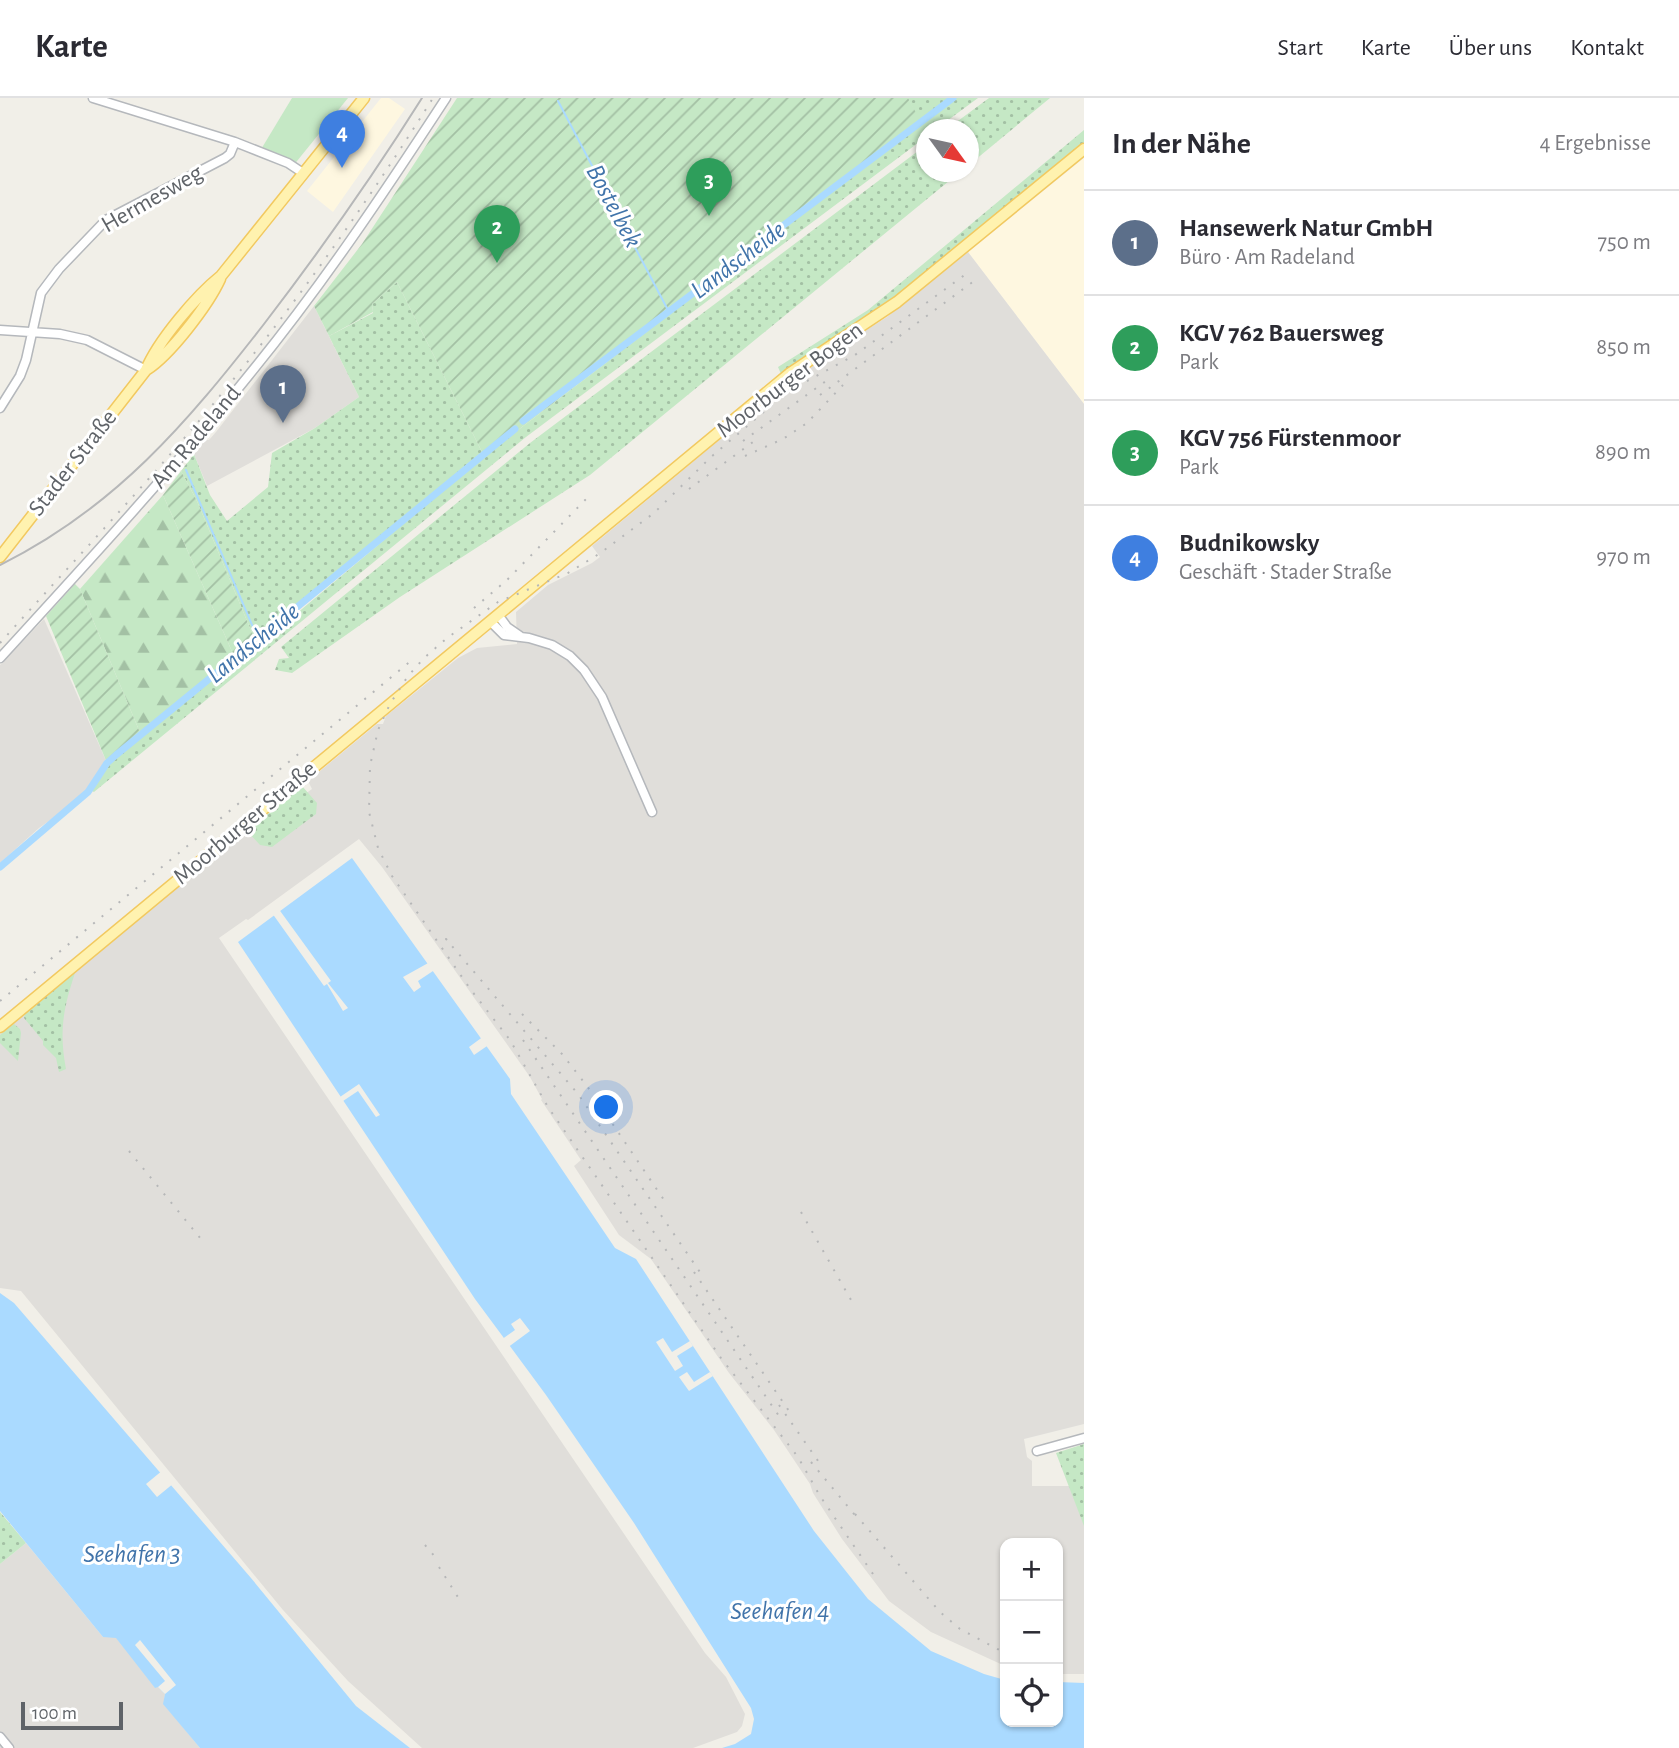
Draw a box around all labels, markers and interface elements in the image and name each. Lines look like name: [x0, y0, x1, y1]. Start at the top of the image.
text: Karte: [35, 31, 108, 64]
text: Start: [1278, 36, 1323, 60]
text: Karte: [1361, 36, 1411, 60]
text: Über uns: [1449, 36, 1532, 60]
text: Kontakt: [1570, 36, 1644, 60]
pin: 4: [319, 110, 365, 168]
north arrow: [916, 119, 979, 182]
text: In der Nähe: [1112, 129, 1251, 159]
text: 4 Ergebnisse: [1539, 132, 1651, 155]
pin: 3: [686, 158, 732, 216]
street label: Hermesweg: [97, 160, 207, 237]
water label: Bostelbek: [581, 160, 647, 252]
pin: 2: [474, 205, 520, 263]
text: Hansewerk Natur GmbH: [1179, 215, 1433, 241]
water label: Landscheide: [686, 216, 790, 304]
text: 1: [1131, 231, 1139, 254]
text: 750 m: [1597, 231, 1651, 254]
text: Büro · Am Radeland: [1179, 246, 1355, 269]
street label: Moorburger Bogen: [713, 318, 867, 442]
text: KGV 762 Bauersweg: [1179, 320, 1384, 346]
text: 2: [1130, 336, 1140, 359]
text: 850 m: [1596, 336, 1651, 359]
text: Park: [1179, 351, 1219, 374]
pin: 1: [260, 365, 306, 423]
street label: Am Radeland: [146, 381, 246, 493]
street label: Stader Straße: [24, 405, 122, 521]
text: KGV 756 Fürstenmoor: [1179, 425, 1401, 451]
text: 3: [1130, 441, 1140, 464]
text: 890 m: [1595, 441, 1651, 464]
text: Park: [1179, 456, 1219, 479]
text: Budnikowsky: [1179, 530, 1319, 556]
text: 4: [1129, 546, 1141, 569]
text: 970 m: [1596, 546, 1651, 569]
text: Geschäft · Stader Straße: [1179, 561, 1392, 584]
water label: Landscheide: [202, 598, 304, 688]
street label: Moorburger Straße: [169, 757, 321, 889]
your location: [589, 1090, 623, 1124]
map controls: [1000, 1538, 1063, 1727]
button: +: [1000, 1538, 1063, 1601]
water label: Seehafen 3: [83, 1541, 181, 1567]
water label: Seehafen 4: [730, 1598, 830, 1624]
button: −: [1000, 1601, 1063, 1664]
button: locate: [1000, 1664, 1063, 1727]
scale bar: [21, 1699, 122, 1731]
text: 100 m: [32, 1704, 77, 1723]

